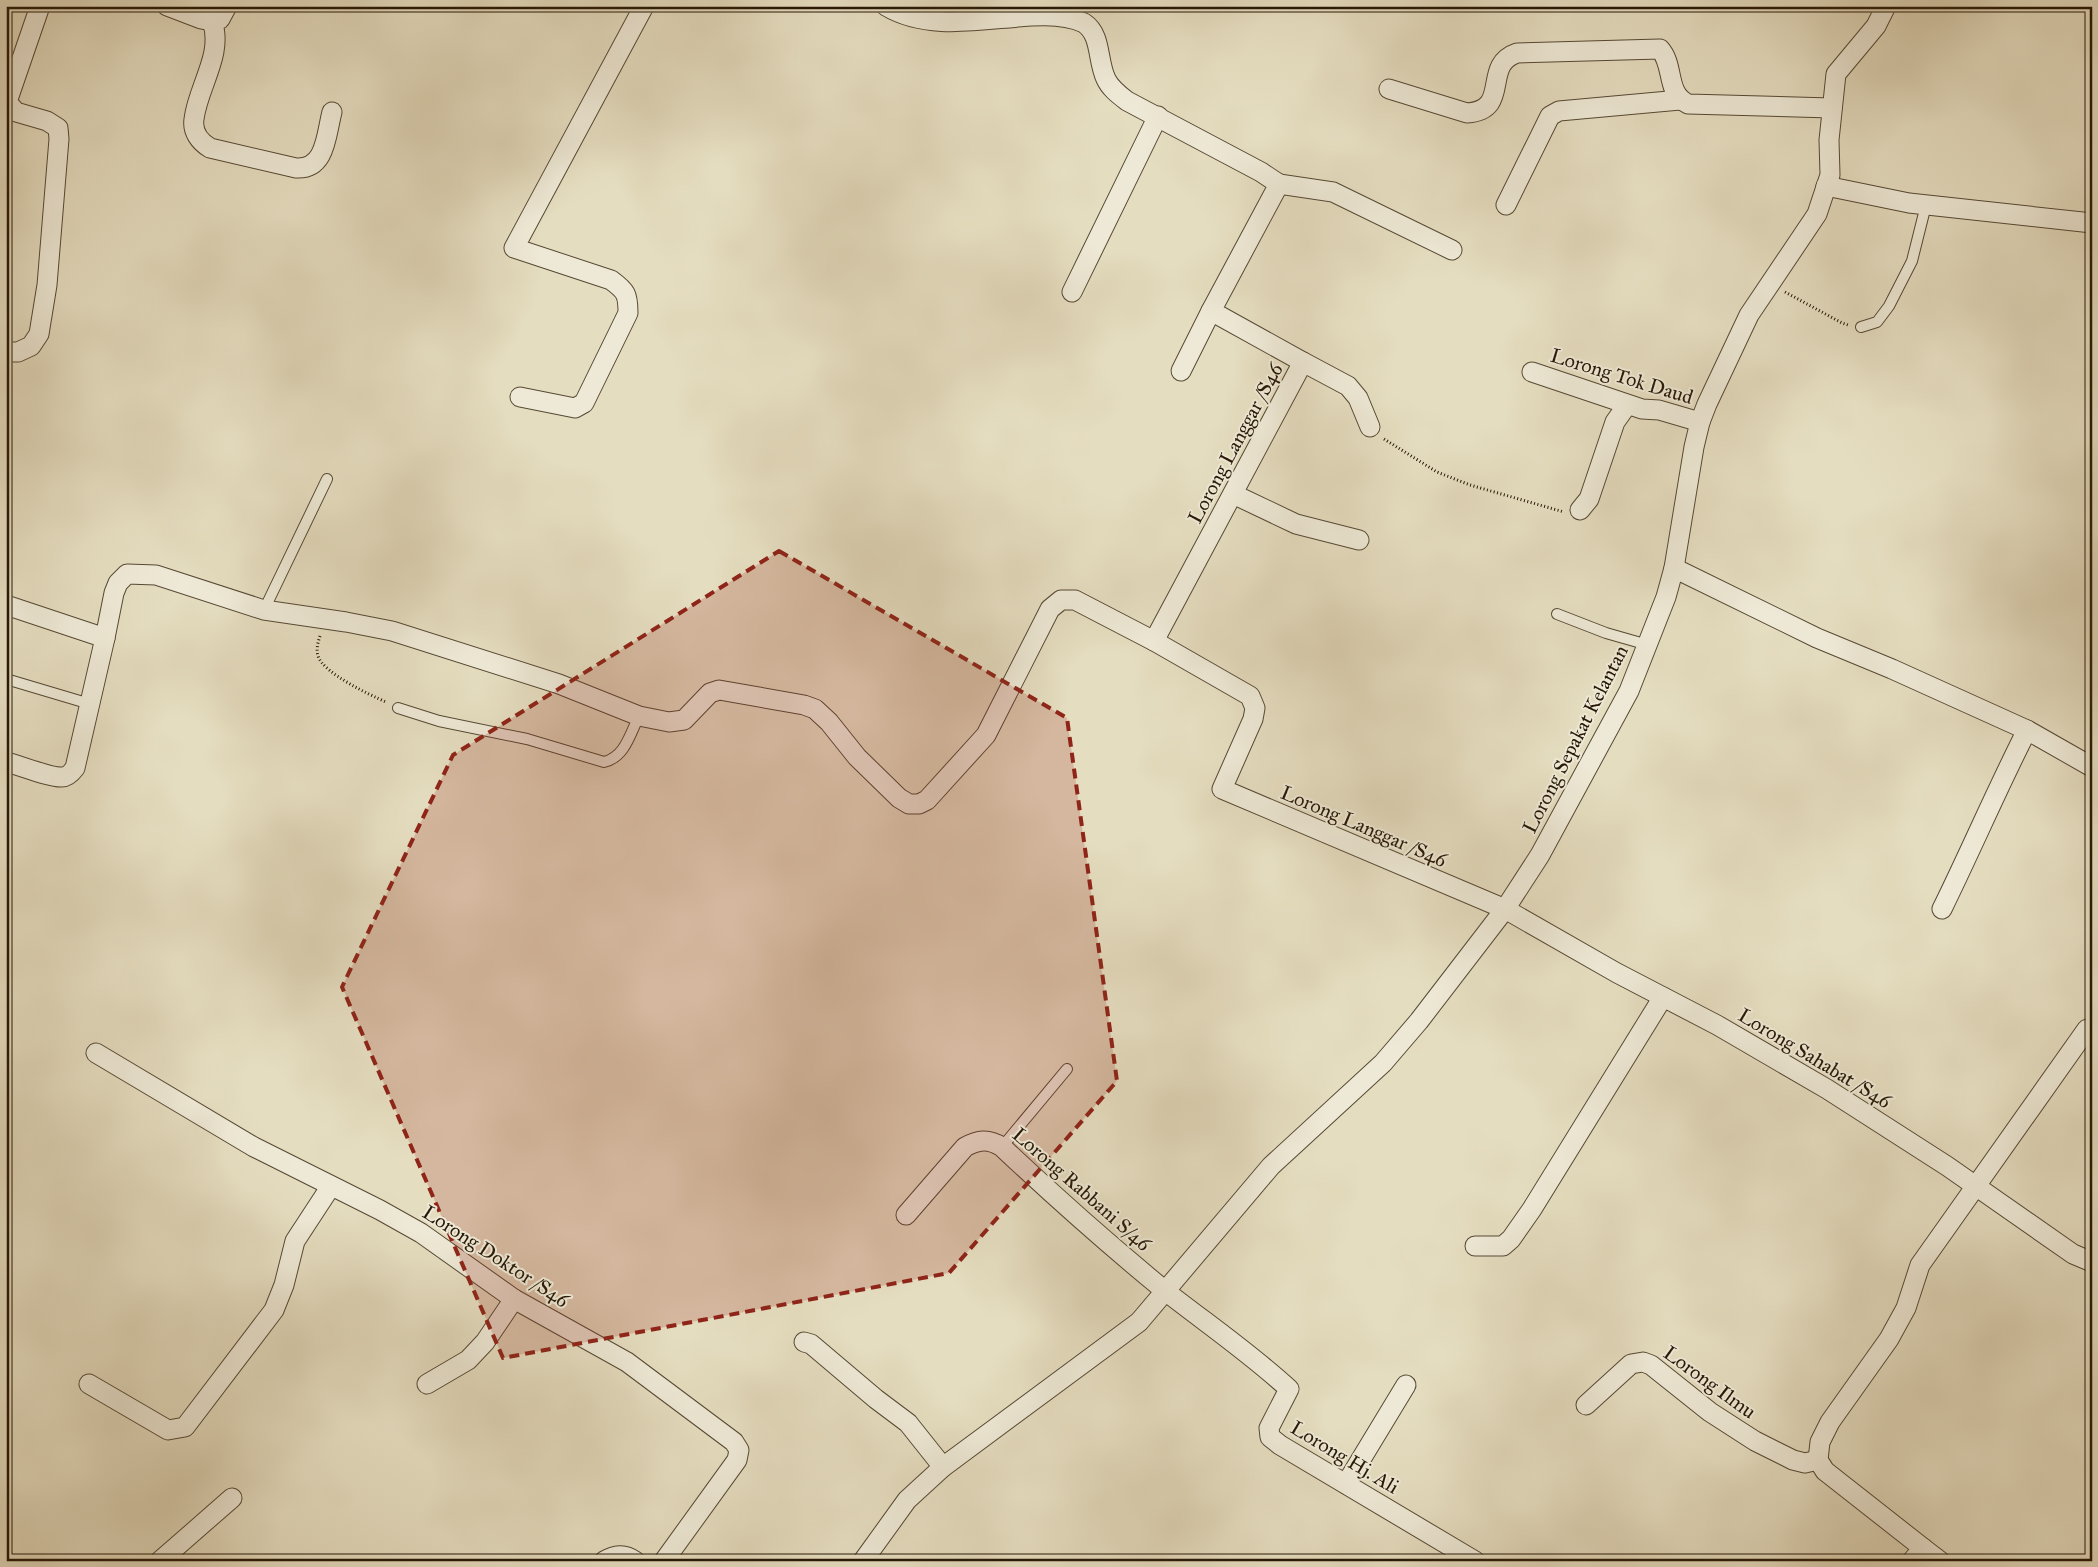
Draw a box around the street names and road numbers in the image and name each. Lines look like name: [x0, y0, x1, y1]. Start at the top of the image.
street label: Lorong Tok Daud: [1548, 343, 1696, 410]
street label: Lorong Langgar /S46: [1183, 358, 1289, 528]
street label: Lorong Sepakat Kelantan: [1517, 641, 1634, 837]
street label: Lorong Langgar /S46: [1277, 780, 1451, 873]
street label: Lorong Sahabat /S46: [1734, 1003, 1897, 1114]
street label: Lorong Rabbani S/46: [1007, 1122, 1157, 1257]
street label: Lorong Doktor /S46: [418, 1200, 574, 1313]
street label: Lorong Ilmu: [1659, 1340, 1761, 1425]
street label: Lorong Hj. Ali: [1286, 1415, 1404, 1500]

